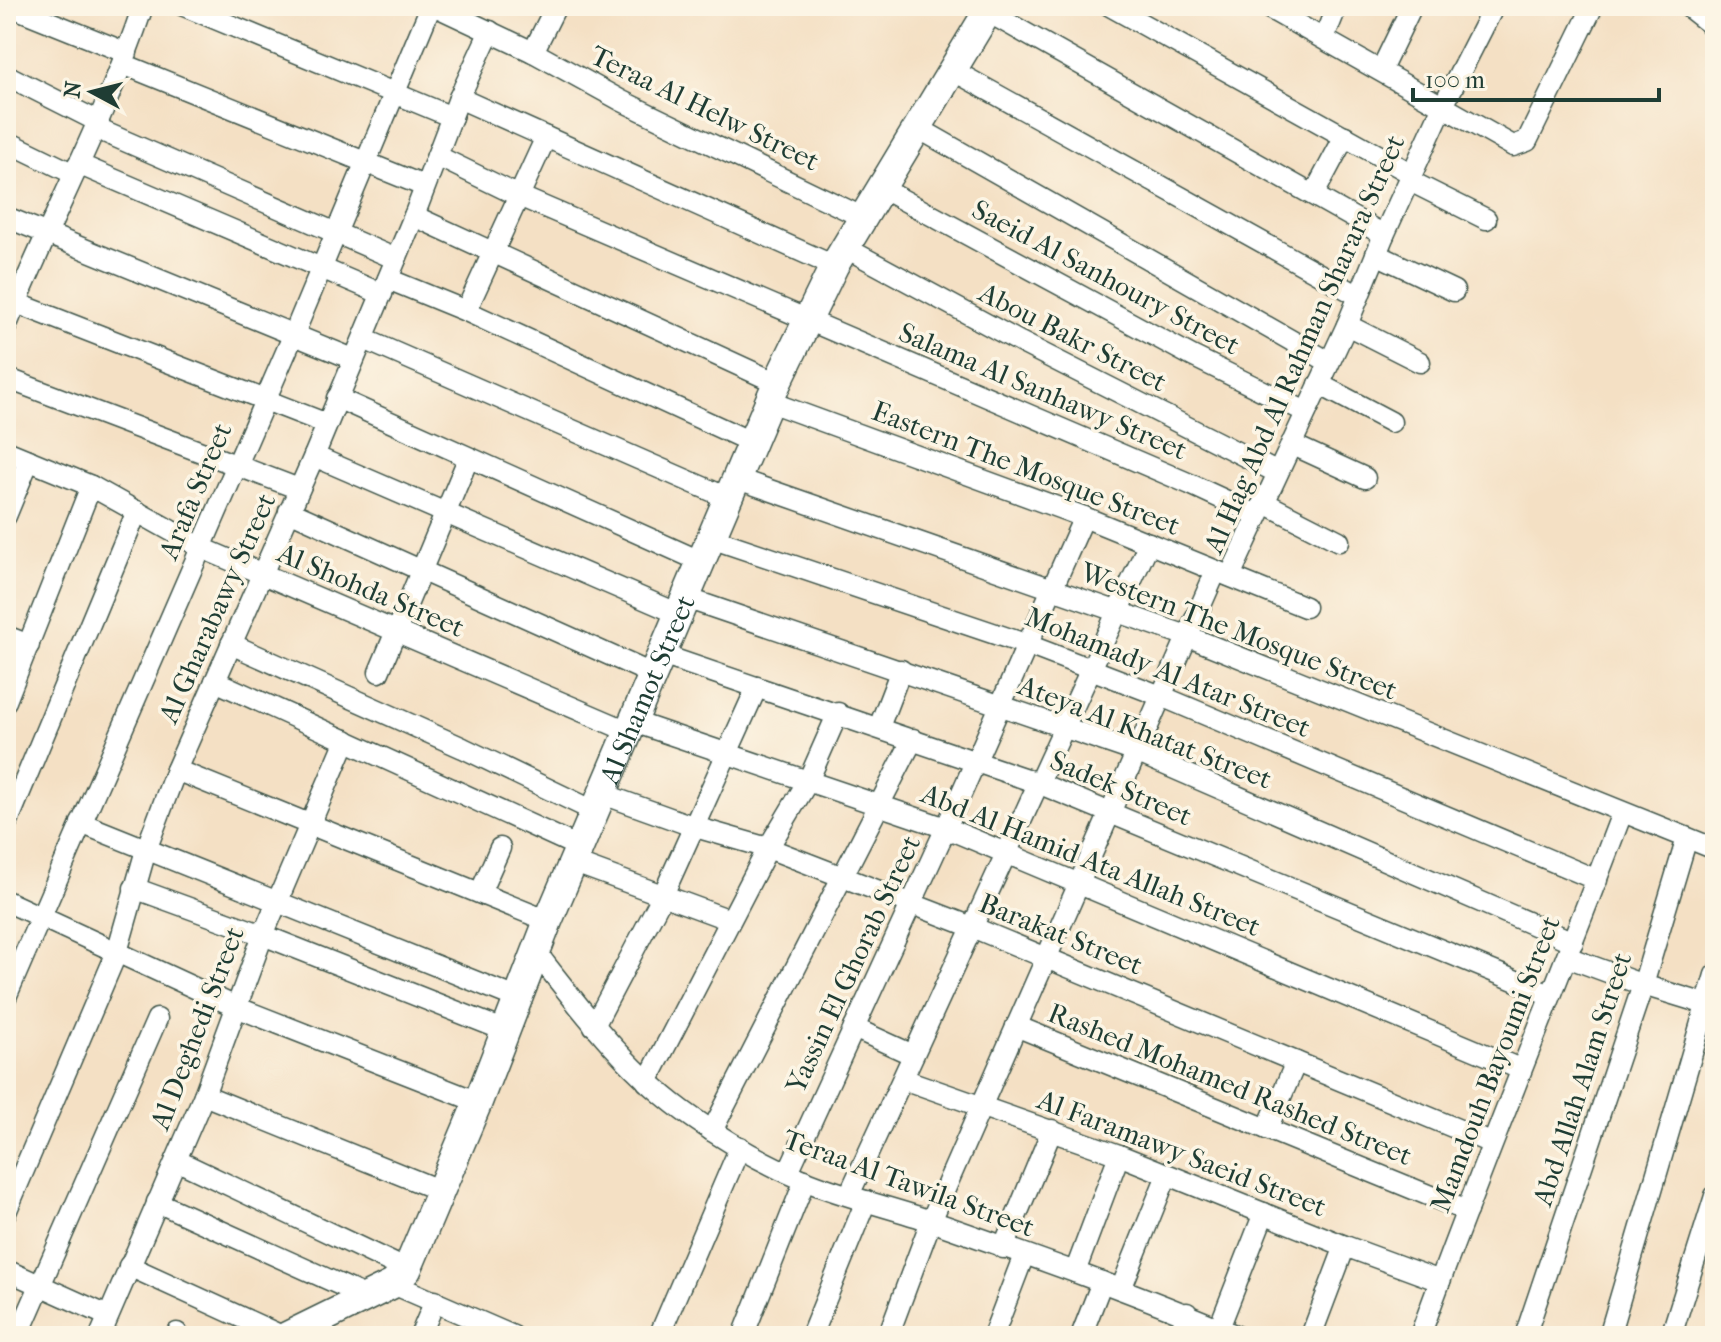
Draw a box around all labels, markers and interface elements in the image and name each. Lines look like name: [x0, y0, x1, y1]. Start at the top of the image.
street label: Teraa Al Helw Street: [585, 38, 825, 178]
north arrow: [52, 52, 132, 132]
scale bar: [1413, 52, 1659, 102]
text: 100 m: [1425, 66, 1485, 94]
text: N: [59, 80, 87, 100]
street label: Al Hag Abd Al Rahman Sharara Street: [1196, 130, 1412, 559]
street label: Saeid Al Sanhoury Street: [967, 192, 1245, 362]
street label: Abou Bakr Street: [973, 275, 1172, 398]
street label: Salama Al Sanhawy Street: [894, 315, 1192, 467]
street label: Eastern The Mosque Street: [867, 394, 1185, 542]
street label: Arafa Street: [151, 418, 239, 565]
street label: Al Gharabawy Street: [151, 488, 283, 729]
street label: Al Shohda Street: [272, 535, 469, 644]
street label: Western The Mosque Street: [1075, 555, 1402, 707]
street label: Al Shamot Street: [591, 590, 701, 790]
street label: Mohamady Al Atar Street: [1021, 600, 1315, 744]
street label: Ateya Al Khatat Street: [1013, 668, 1276, 796]
street label: Sadek Street: [1045, 743, 1197, 833]
street label: Abd Al Hamid Ata Allah Street: [916, 776, 1265, 943]
street label: Yassin El Ghorab Street: [778, 830, 927, 1099]
street label: Barakat Street: [975, 886, 1147, 982]
street label: Mamdouh Bayoumi Street: [1423, 911, 1567, 1217]
street label: Al Deghedi Street: [143, 922, 251, 1135]
street label: Abd Allah Alam Street: [1525, 948, 1639, 1211]
street label: Rashed Mohamed Rashed Street: [1043, 996, 1417, 1172]
street label: Al Faramawy Saeid Street: [1032, 1082, 1331, 1223]
street label: Teraa Al Tawila Street: [779, 1122, 1039, 1244]

